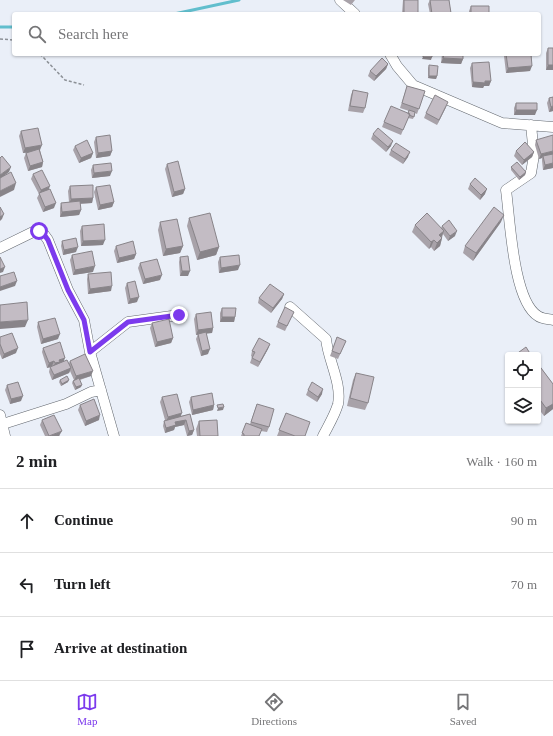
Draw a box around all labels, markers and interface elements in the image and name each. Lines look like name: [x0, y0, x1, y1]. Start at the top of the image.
search box: [12, 12, 541, 56]
icon: search: [26, 23, 48, 45]
text: Search here: [58, 26, 128, 42]
route start: [30, 222, 48, 240]
route end: [170, 306, 188, 324]
map controls: [505, 352, 541, 424]
button: locate: [505, 352, 541, 388]
button: layers: [505, 388, 541, 424]
text: 2 min: [16, 452, 57, 471]
text: Walk · 160 m: [466, 454, 537, 469]
icon: ahead: [16, 510, 38, 532]
text: Continue: [54, 512, 113, 528]
text: 90 m: [511, 513, 537, 528]
icon: left: [16, 574, 38, 596]
text: Turn left: [54, 576, 111, 592]
text: 70 m: [511, 577, 537, 592]
icon: arrive: [16, 638, 38, 660]
text: Arrive at destination: [54, 640, 187, 656]
tab: Map: [76, 691, 98, 727]
tab: Directions: [251, 691, 297, 727]
tab: Saved: [450, 691, 477, 727]

